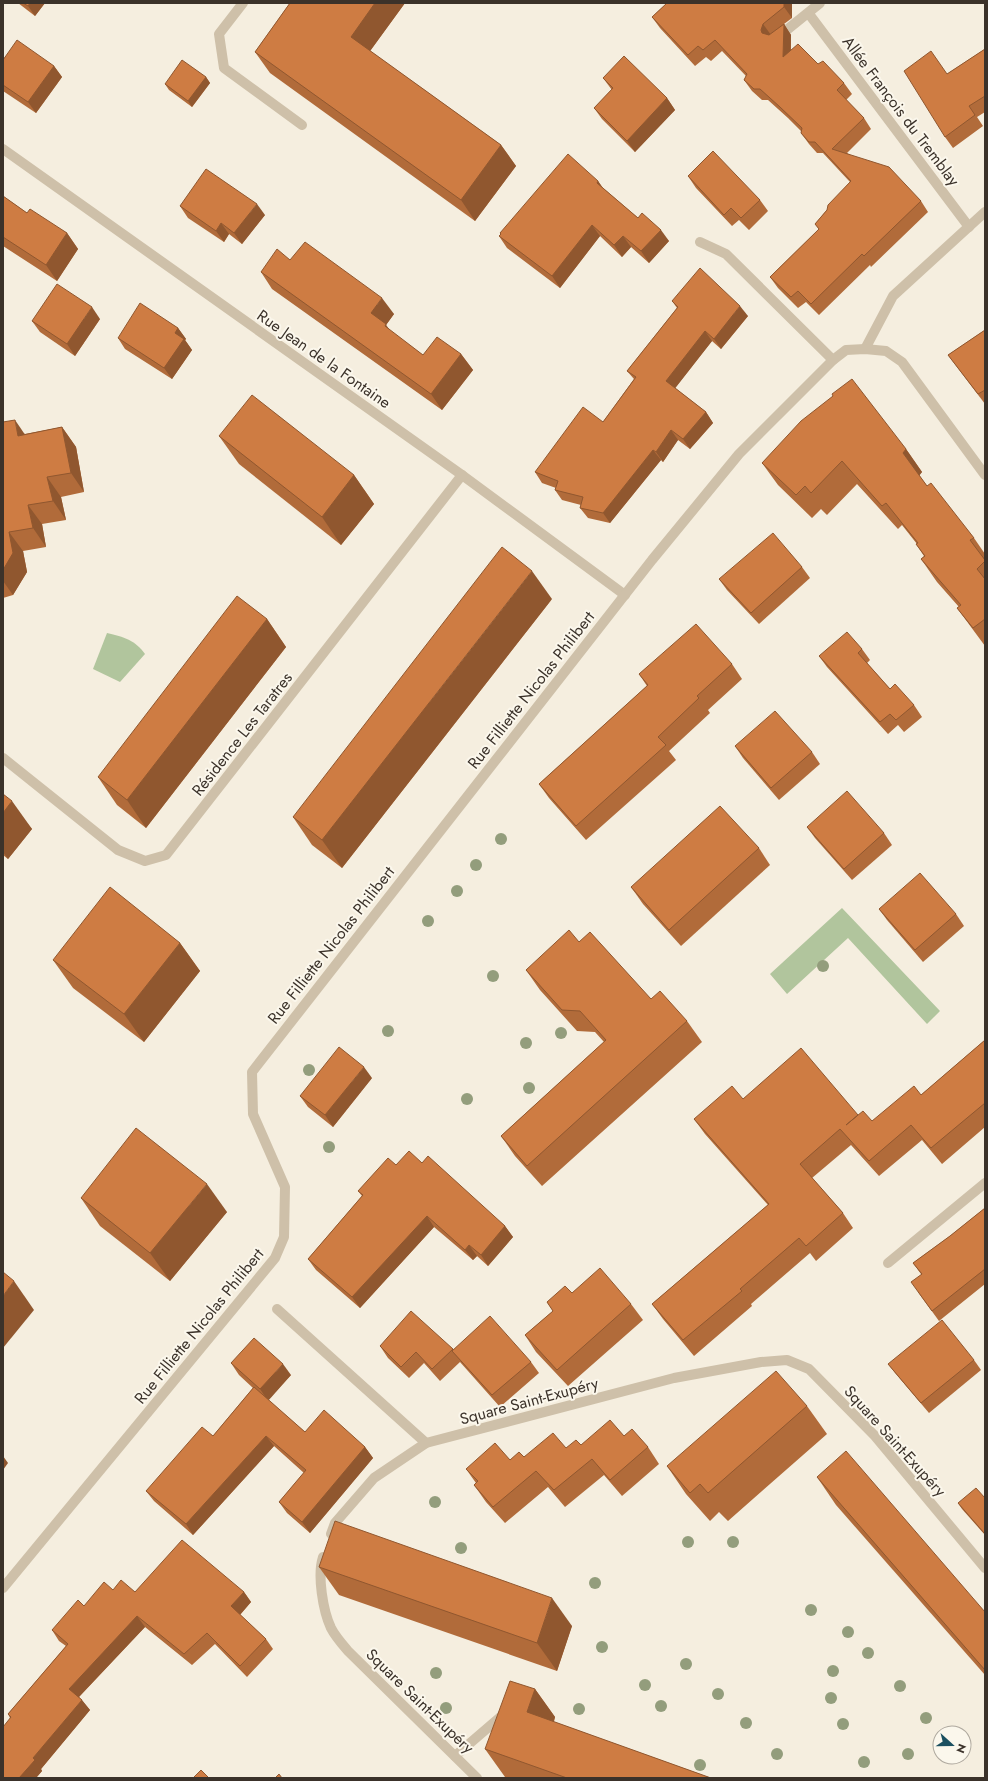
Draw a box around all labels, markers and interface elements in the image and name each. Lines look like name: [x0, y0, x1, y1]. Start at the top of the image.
street label: Allée François du Tremblay: [837, 31, 966, 191]
street label: Rue Jean de la Fontaine: [252, 304, 396, 414]
street label: Rue Filliette Nicolas Philibert: [462, 606, 600, 774]
street label: Résidence Les Taratres: [186, 667, 298, 801]
street label: Rue Filliette Nicolas Philibert: [262, 861, 400, 1029]
street label: Rue Filliette Nicolas Philibert: [129, 1243, 269, 1409]
street label: Square Saint-Exupéry: [457, 1371, 602, 1431]
street label: Square Saint-Exupéry: [839, 1380, 952, 1502]
street label: Square Saint-Exupéry: [361, 1643, 480, 1759]
north arrow: [932, 1725, 972, 1765]
text: N: [952, 1742, 970, 1756]

